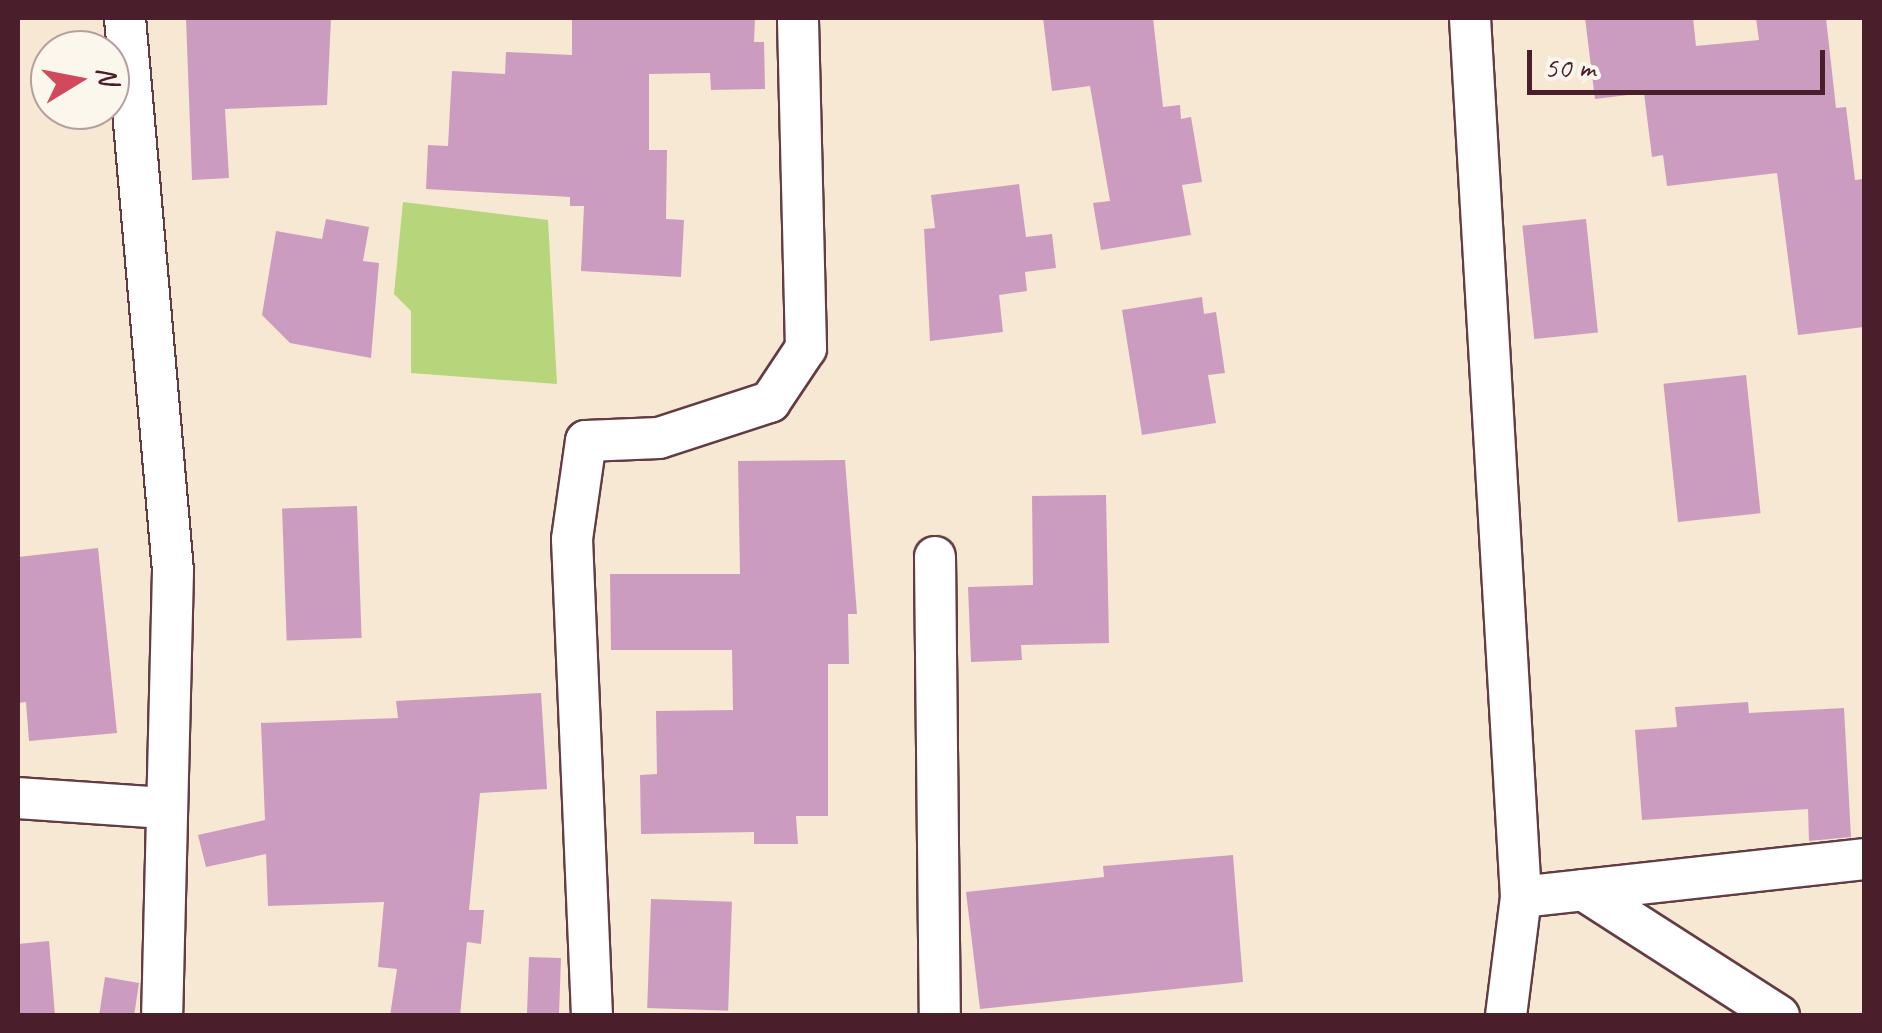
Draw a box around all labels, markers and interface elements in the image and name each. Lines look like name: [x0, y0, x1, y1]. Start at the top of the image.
north arrow: [30, 30, 130, 130]
scale bar: [1532, 30, 1830, 92]
text: 50 m: [1544, 48, 1595, 86]
text: N: [89, 63, 127, 87]

